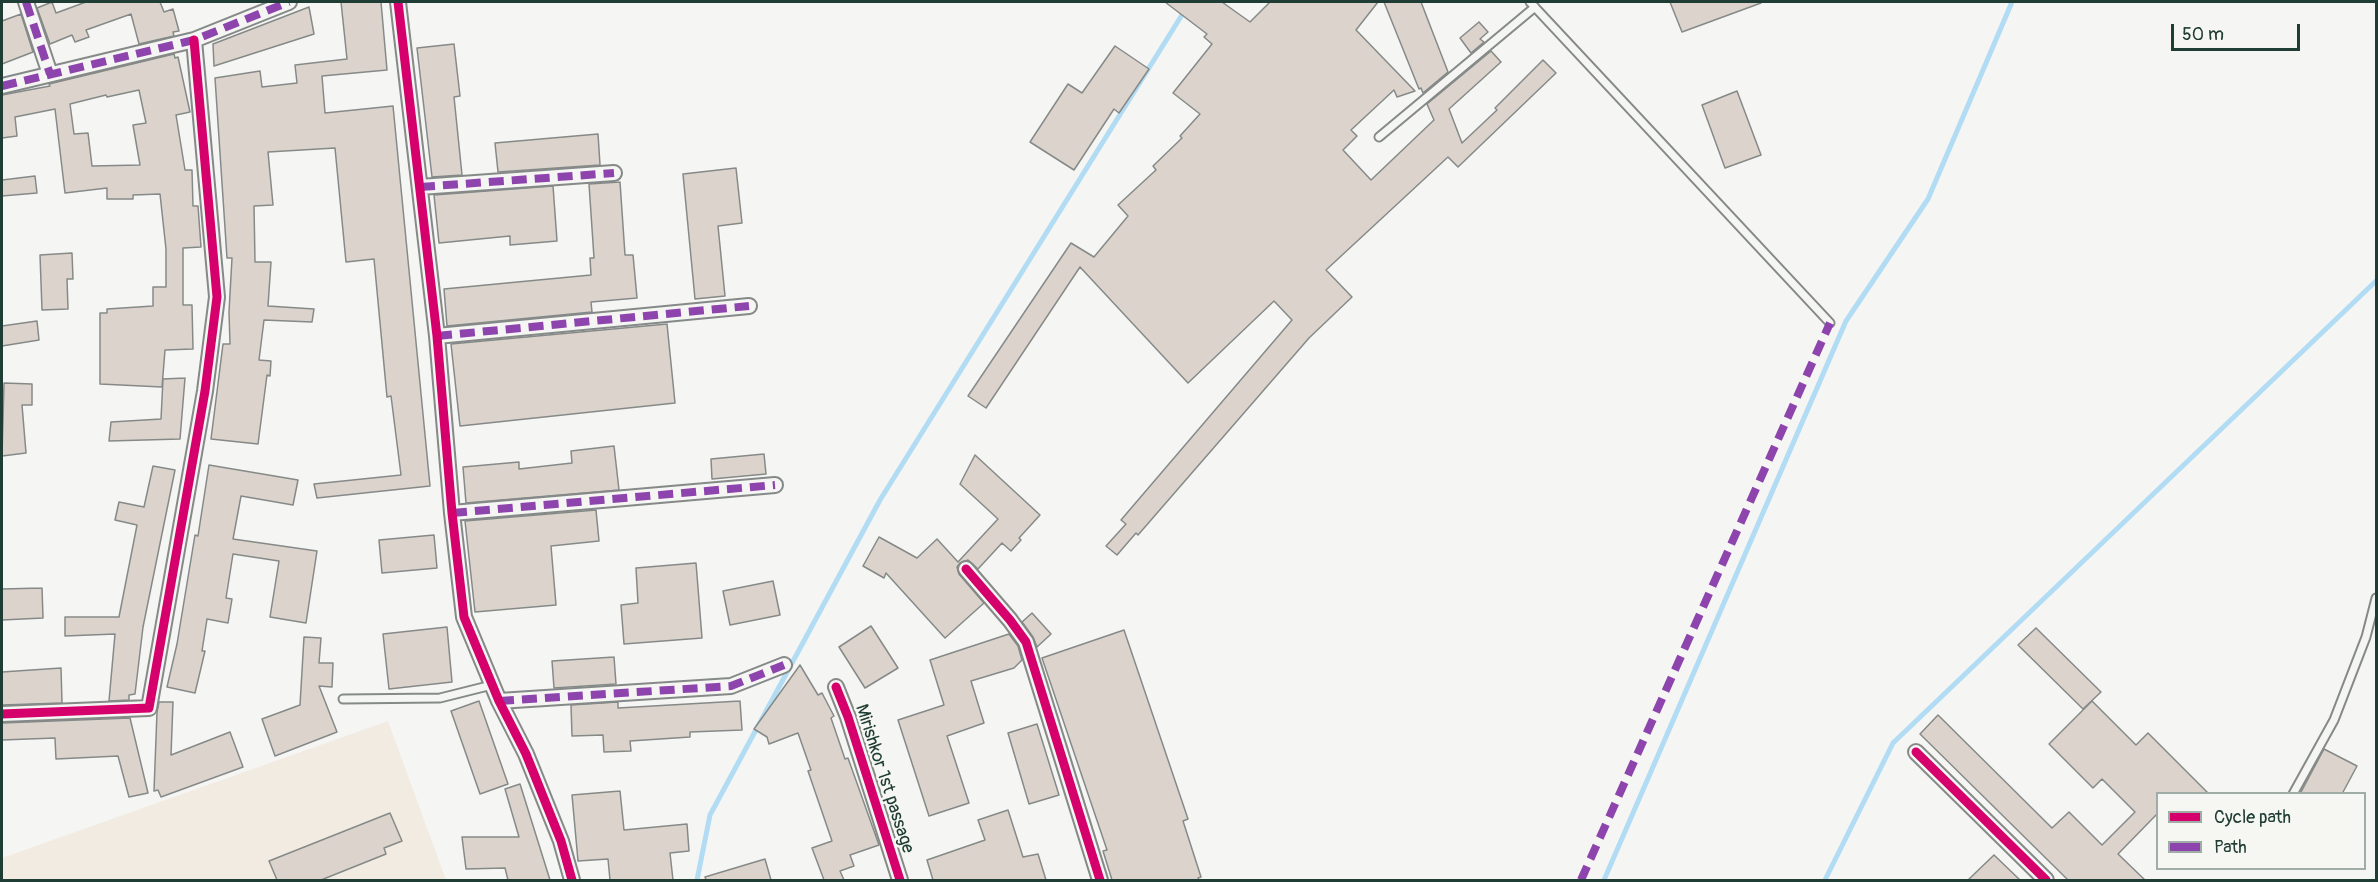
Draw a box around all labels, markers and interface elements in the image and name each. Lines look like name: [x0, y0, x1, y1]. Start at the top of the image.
scale bar: [2174, 12, 2303, 50]
text: 50 m: [2182, 23, 2224, 46]
street label: Mirishkor 1st passage: [850, 702, 918, 856]
legend: [2156, 792, 2366, 870]
text: Cycle path: [2214, 806, 2291, 829]
text: Path: [2214, 836, 2247, 859]

